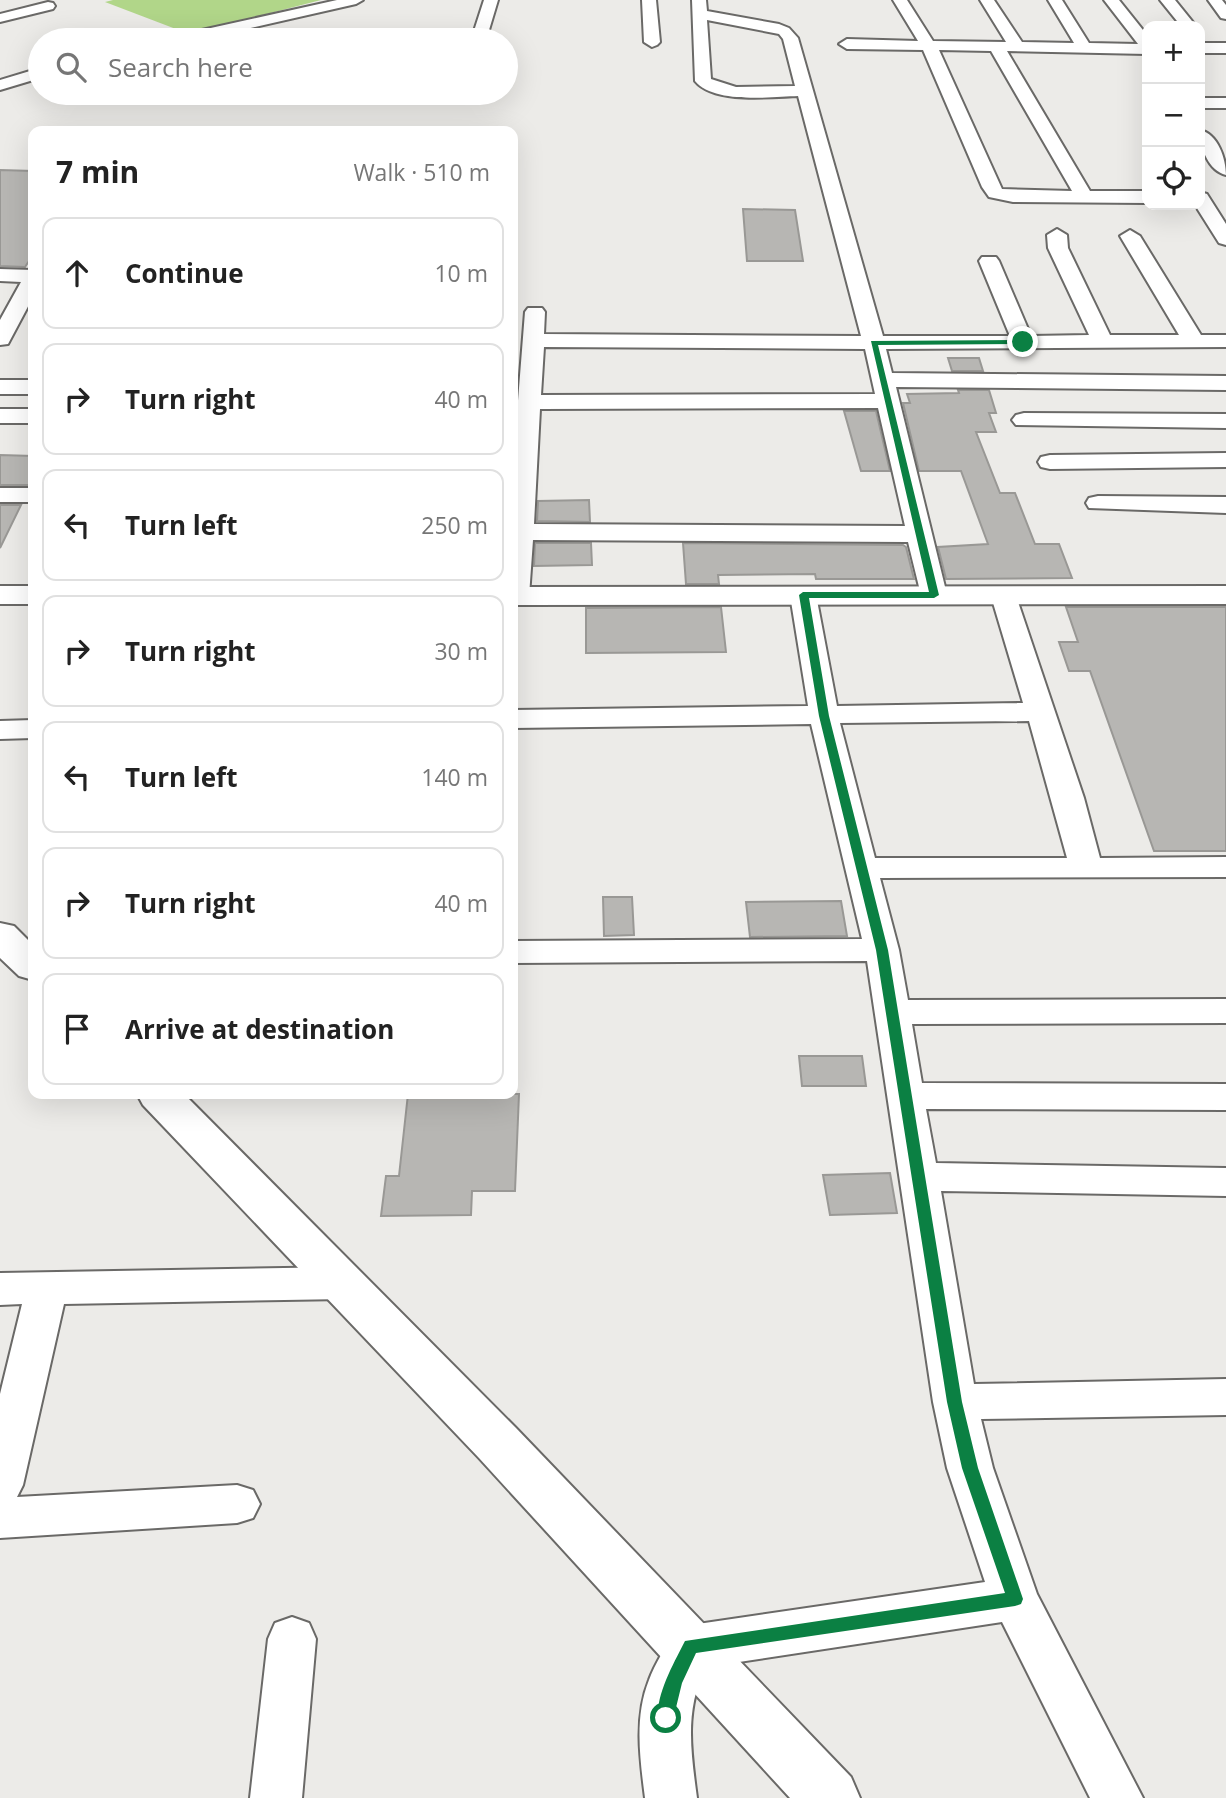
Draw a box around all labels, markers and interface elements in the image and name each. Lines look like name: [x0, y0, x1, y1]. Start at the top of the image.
map controls: [1142, 21, 1205, 210]
button: +: [1142, 21, 1205, 84]
search box: [28, 28, 518, 105]
icon: search: [52, 48, 90, 86]
text: Search here: [108, 49, 253, 85]
button: −: [1142, 84, 1205, 147]
button: locate: [1142, 147, 1205, 210]
text: 7 min: [56, 151, 139, 192]
text: Walk · 510 m: [353, 156, 490, 188]
icon: ahead: [58, 254, 96, 292]
text: Continue: [125, 255, 244, 291]
text: 10 m: [434, 257, 488, 289]
route end: [1007, 326, 1038, 357]
icon: right: [58, 380, 96, 418]
text: Turn right: [125, 381, 256, 417]
text: 40 m: [434, 383, 488, 415]
icon: left: [58, 506, 96, 544]
text: Turn left: [125, 507, 237, 543]
text: 250 m: [421, 509, 488, 541]
icon: right: [58, 632, 96, 670]
text: Turn right: [125, 633, 256, 669]
text: 30 m: [434, 635, 488, 667]
icon: left: [58, 758, 96, 796]
text: Turn left: [125, 759, 237, 795]
text: 140 m: [421, 761, 488, 793]
icon: right: [58, 884, 96, 922]
text: Turn right: [125, 885, 256, 921]
text: 40 m: [434, 887, 488, 919]
icon: arrive: [58, 1010, 96, 1048]
text: Arrive at destination: [125, 1011, 394, 1047]
route start: [650, 1702, 681, 1733]

